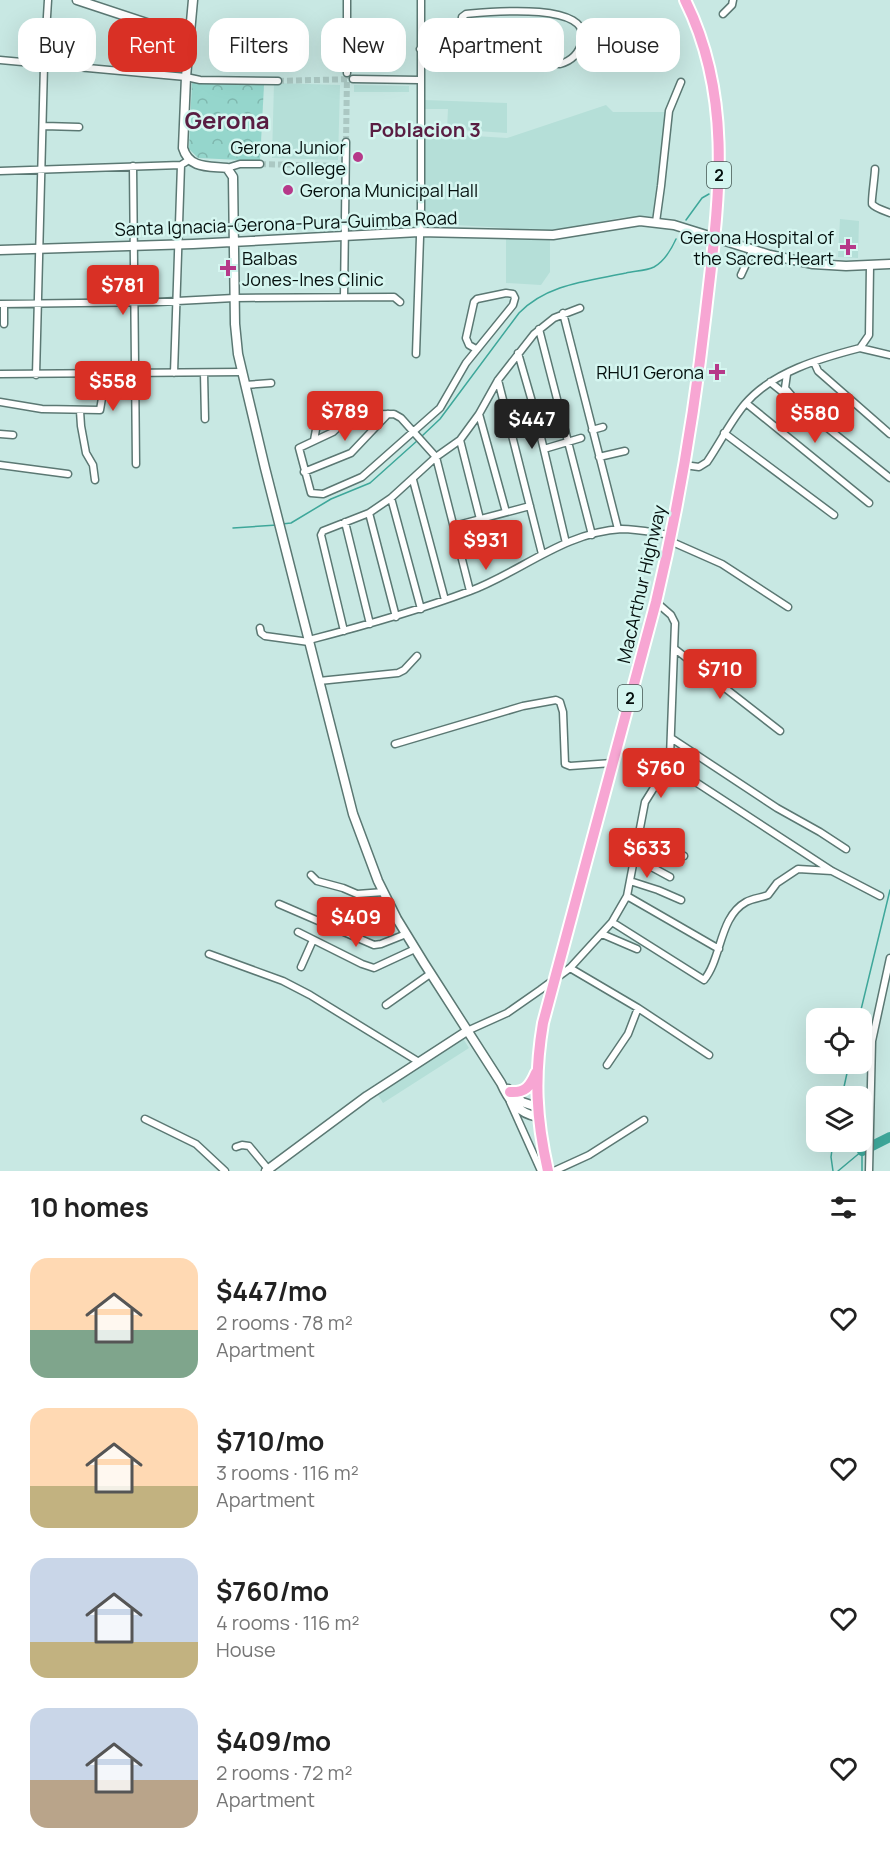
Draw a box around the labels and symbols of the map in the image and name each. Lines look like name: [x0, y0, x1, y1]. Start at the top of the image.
district label: Gerona: [184, 103, 270, 136]
district label: Poblacion 3: [369, 116, 481, 143]
place label: Gerona Junior College: [230, 135, 347, 180]
marker: Gerona Junior College: [351, 150, 365, 164]
road number: 2: [707, 162, 731, 188]
place label: Gerona Municipal Hall: [300, 178, 478, 202]
marker: Gerona Municipal Hall: [281, 183, 295, 197]
street label: Santa Ignacia-Gerona-Pura-Guimba Road: [114, 205, 458, 241]
place label: Gerona Hospital of the Sacred Heart: [680, 225, 835, 270]
marker: Gerona Hospital of the Sacred Heart: [839, 238, 857, 256]
place label: Balbas Jones-Ines Clinic: [242, 246, 384, 291]
marker: Balbas Jones-Ines Clinic: [219, 259, 237, 277]
pin: $781: [87, 265, 159, 316]
place label: RHU1 Gerona: [596, 360, 704, 384]
pin: $558: [77, 361, 149, 412]
marker: RHU1 Gerona: [708, 363, 726, 381]
pin: $789: [309, 391, 381, 442]
pin: $580: [779, 393, 851, 444]
pin: $447: [496, 399, 568, 450]
street label: MacArthur Highway: [611, 502, 671, 666]
pin: $931: [450, 520, 522, 571]
pin: $710: [684, 649, 756, 700]
road number: 2: [618, 685, 642, 711]
pin: $760: [625, 748, 697, 799]
pin: $633: [611, 828, 683, 879]
pin: $409: [320, 897, 392, 948]

